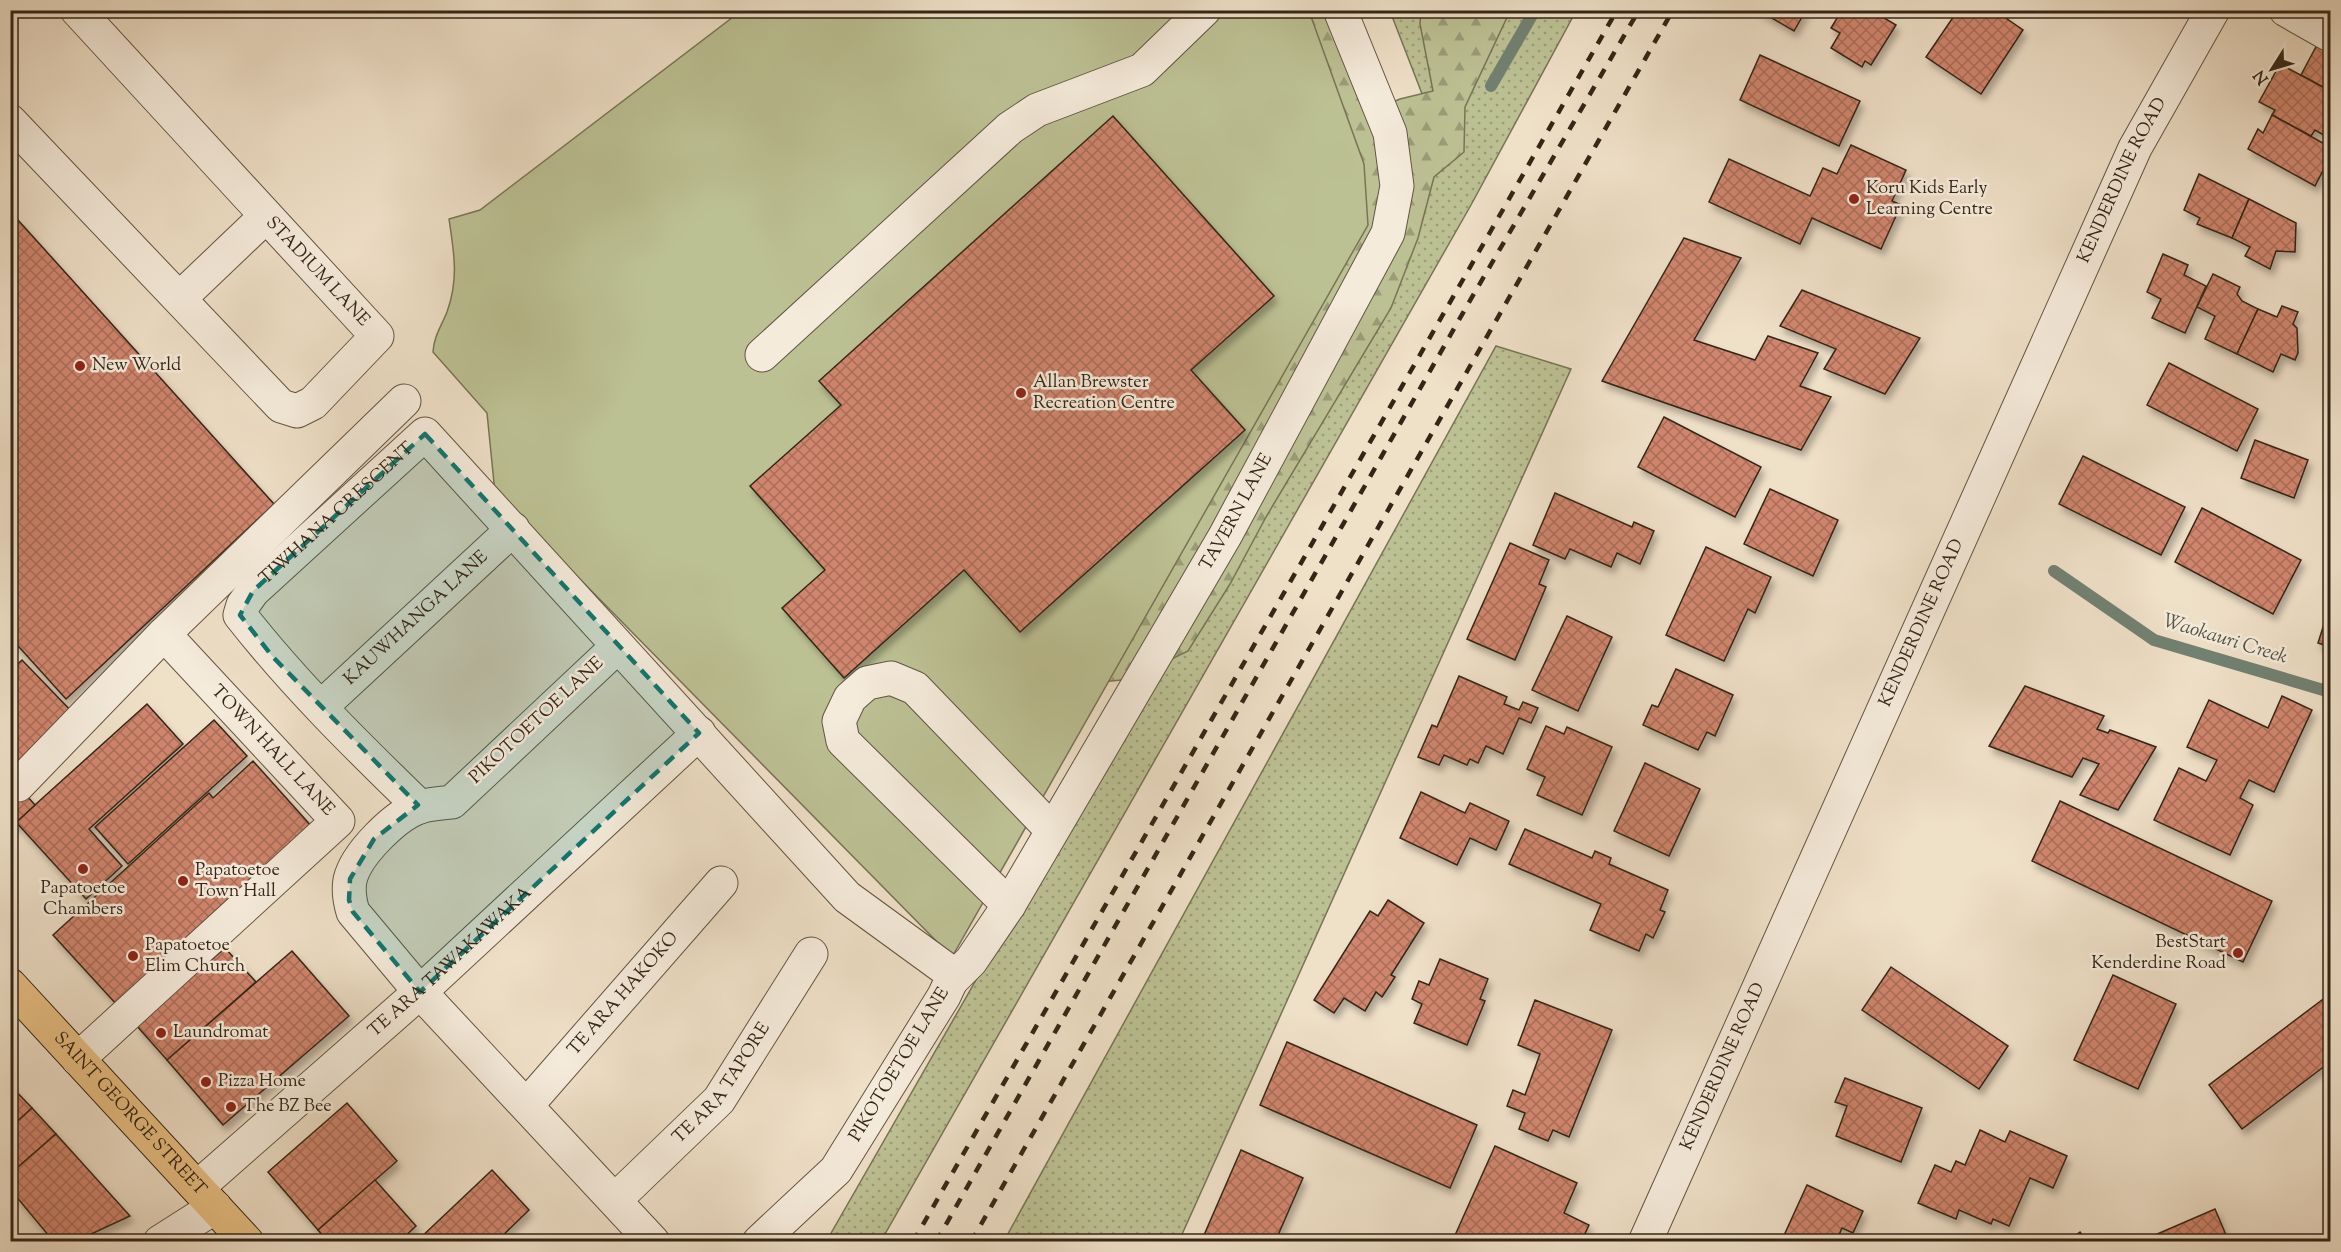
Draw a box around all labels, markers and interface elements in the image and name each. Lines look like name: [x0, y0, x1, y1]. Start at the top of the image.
north arrow: [2242, 39, 2302, 99]
text: N: [2249, 64, 2275, 89]
street label: KENDERDINE ROAD: [2072, 93, 2174, 268]
place label: Koru Kids Early Learning Centre: [1866, 176, 1993, 223]
marker: Koru Kids Early Learning Centre: [1847, 192, 1861, 206]
street label: STADIUM LANE: [259, 211, 375, 333]
place label: New World: [92, 353, 181, 379]
marker: New World: [73, 359, 87, 373]
place label: Allan Brewster Recreation Centre: [1033, 370, 1175, 417]
marker: Allan Brewster Recreation Centre: [1014, 386, 1028, 400]
street label: TIWHANA CRESCENT: [254, 436, 421, 592]
street label: TAVERN LANE: [1194, 449, 1280, 576]
street label: KENDERDINE ROAD: [1873, 535, 1971, 711]
street label: KAUWHANGA LANE: [338, 545, 494, 692]
water label: Waokauri Creek: [2159, 607, 2291, 673]
street label: PIKOTOETOE LANE: [464, 651, 610, 791]
street label: TOWN HALL LANE: [204, 680, 340, 822]
place label: Papatoetoe Town Hall: [195, 858, 280, 905]
marker: Papatoetoe Chambers: [76, 862, 90, 876]
marker: Papatoetoe Town Hall: [176, 874, 190, 888]
place label: Papatoetoe Chambers: [41, 876, 125, 923]
street label: TE ARA TAWAKAWAKA: [363, 881, 539, 1044]
street label: TE ARA HAKOKO: [562, 926, 685, 1062]
place label: BestStart Kenderdine Road: [2091, 930, 2226, 977]
place label: Papatoetoe Elim Church: [145, 933, 246, 980]
marker: BestStart Kenderdine Road: [2231, 946, 2245, 960]
marker: Papatoetoe Elim Church: [126, 949, 140, 963]
street label: KENDERDINE ROAD: [1675, 979, 1772, 1155]
street label: PIKOTOETOE LANE: [844, 983, 957, 1147]
street label: TE ARA TAPORE: [667, 1018, 777, 1151]
place label: Laundromat: [173, 1020, 268, 1046]
street label: SAINT GEORGE STREET: [47, 1026, 212, 1203]
marker: Laundromat: [154, 1026, 168, 1040]
place label: Pizza Home: [218, 1069, 306, 1095]
marker: Pizza Home: [199, 1075, 213, 1089]
place label: The BZ Bee: [243, 1094, 332, 1120]
marker: The BZ Bee: [224, 1100, 238, 1114]

